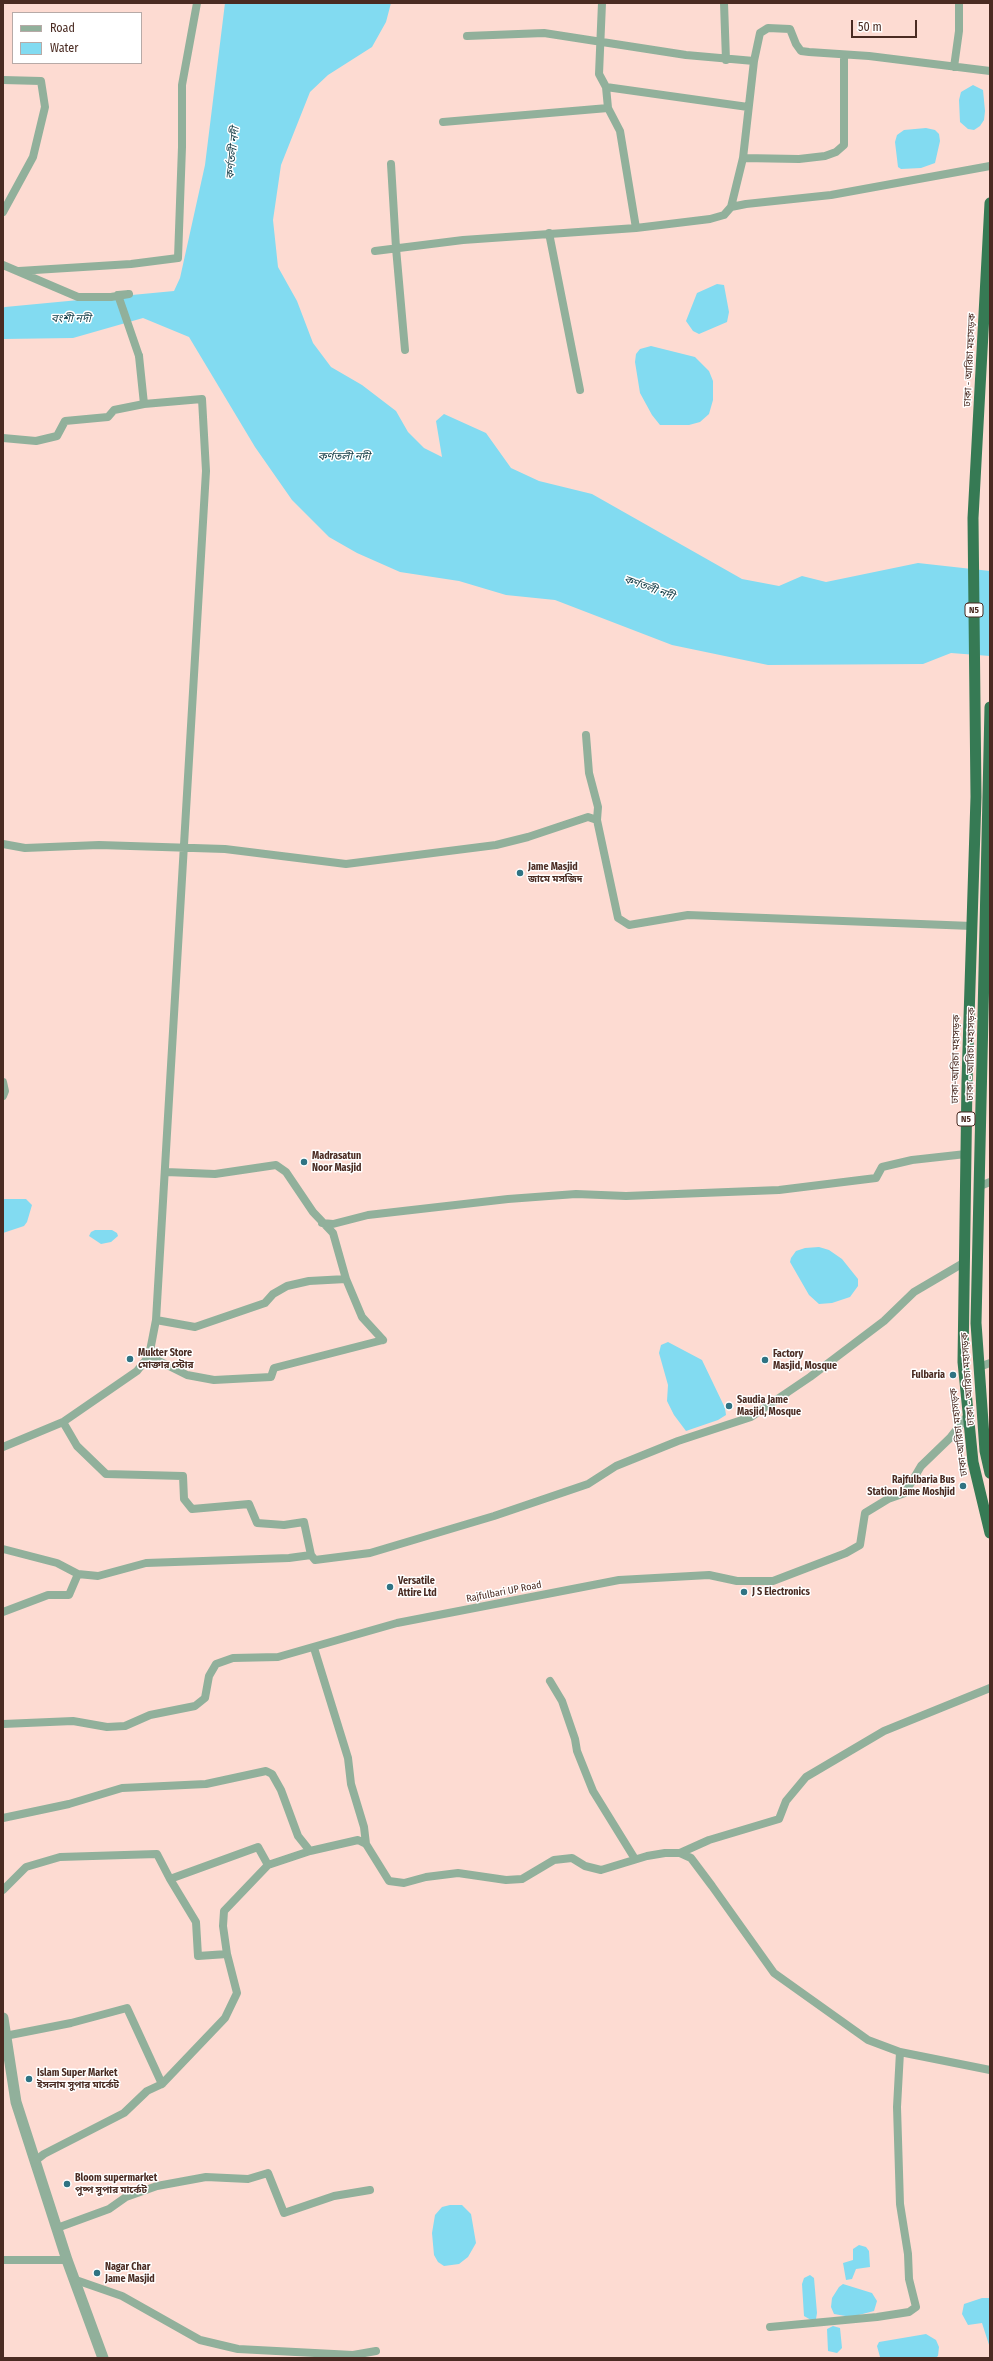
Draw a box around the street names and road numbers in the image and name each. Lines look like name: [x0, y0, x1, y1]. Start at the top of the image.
street label: ঢাকা - আরিচা মহাসড়ক: [962, 313, 978, 407]
road number: N5: [965, 603, 983, 617]
street label: ঢাকা - আরিচা মহাসড়ক: [964, 1007, 978, 1101]
street label: ঢাকা-আরিচা মহাসড়ক: [949, 1015, 963, 1103]
road number: N5: [957, 1112, 975, 1126]
street label: ঢাকা - আরিচা মহাসড়ক: [959, 1332, 977, 1426]
street label: ঢাকা-আরিচা মহাসড়ক: [948, 1387, 970, 1477]
street label: Rajfulbari UP Road: [465, 1579, 543, 1605]

